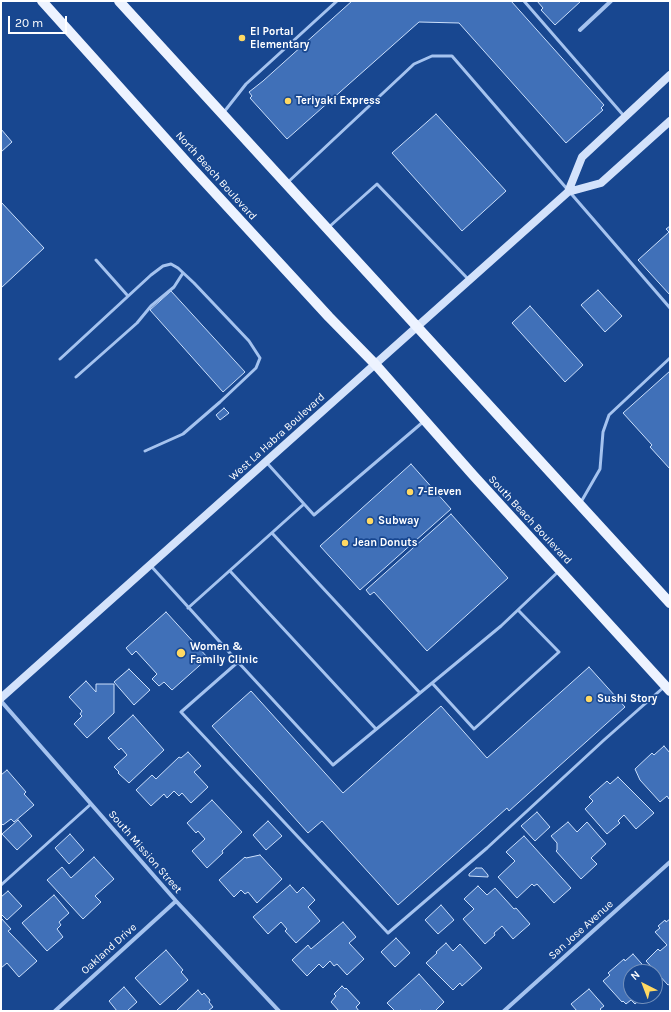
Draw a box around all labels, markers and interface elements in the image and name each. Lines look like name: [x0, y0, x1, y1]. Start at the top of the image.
scale bar: [10, 8, 69, 34]
text: 20 m: [15, 16, 43, 30]
place label: El Portal Elementary: [250, 25, 309, 51]
marker: El Portal Elementary: [237, 33, 247, 43]
place label: Teriyaki Express: [296, 94, 381, 108]
marker: Teriyaki Express: [283, 96, 293, 106]
street label: North Beach Boulevard: [173, 129, 259, 223]
street label: West La Habra Boulevard: [226, 390, 328, 484]
street label: South Beach Boulevard: [485, 473, 575, 567]
place label: 7-Eleven: [418, 485, 462, 499]
marker: 7-Eleven: [405, 487, 415, 497]
place label: Subway: [378, 514, 419, 528]
marker: Subway: [365, 516, 375, 526]
place label: Jean Donuts: [353, 536, 417, 550]
marker: Jean Donuts: [340, 538, 350, 548]
place label: Women & Family Clinic: [190, 640, 258, 666]
marker: Women & Family Clinic: [175, 647, 187, 659]
place label: Sushi Story: [597, 692, 657, 706]
marker: Sushi Story: [584, 694, 594, 704]
street label: South Mission Street: [105, 808, 185, 896]
street label: San Jose Avenue: [546, 897, 616, 963]
street label: Oakland Drive: [79, 921, 139, 977]
north arrow: [623, 964, 663, 1004]
text: N: [628, 968, 643, 983]

